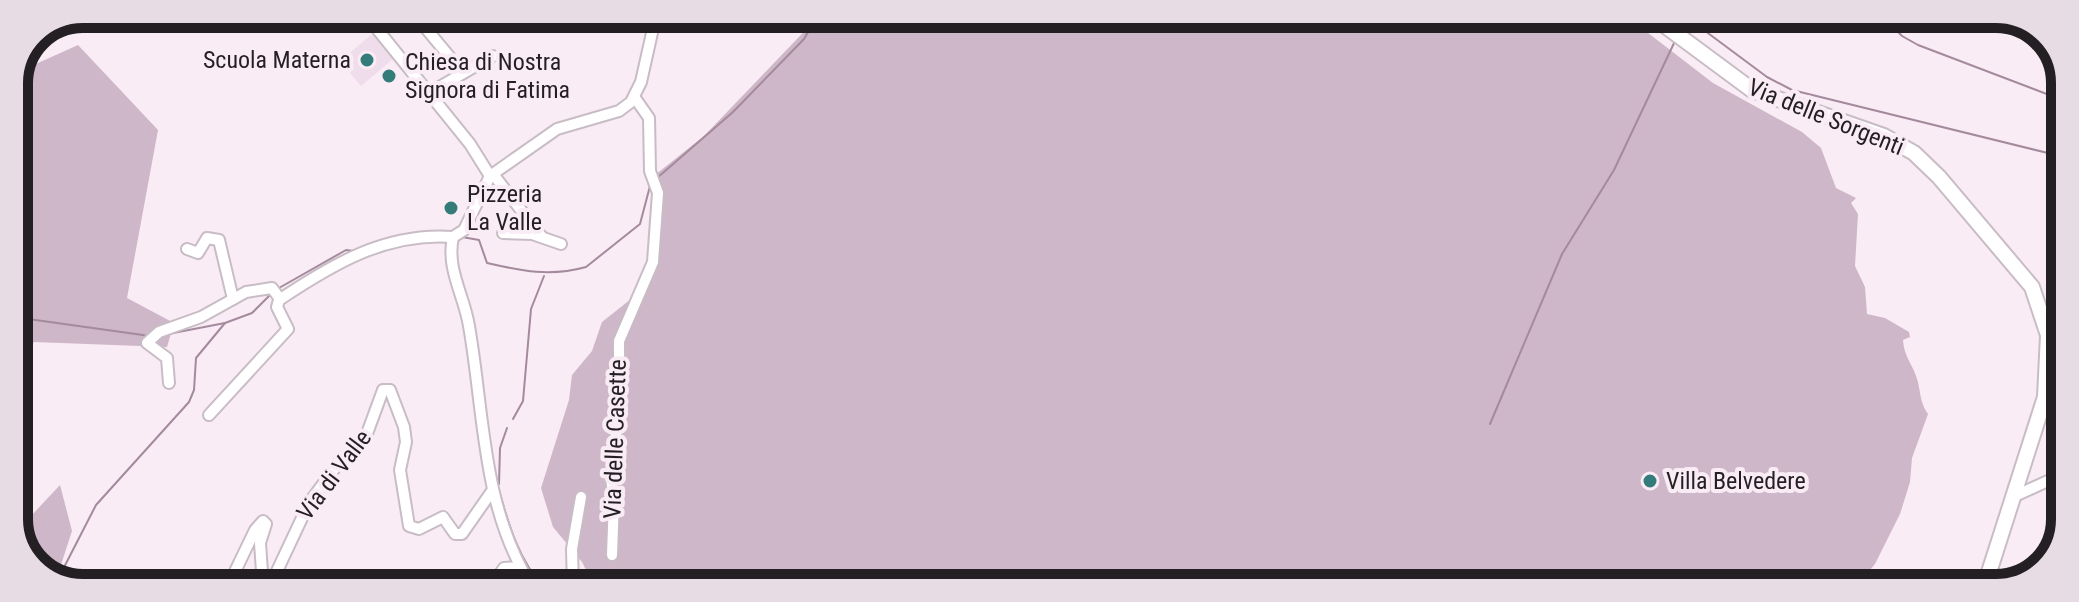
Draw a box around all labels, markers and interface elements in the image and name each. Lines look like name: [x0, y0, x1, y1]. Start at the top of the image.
place label: Scuola Materna: [203, 46, 351, 74]
place label: Chiesa di Nostra Signora di Fatima: [405, 48, 570, 104]
marker: Scuola Materna: [358, 51, 376, 69]
marker: Chiesa di Nostra Signora di Fatima: [380, 67, 398, 85]
street label: Via delle Sorgenti: [1744, 73, 1908, 161]
place label: Pizzeria La Valle: [467, 180, 542, 236]
marker: Pizzeria La Valle: [442, 199, 460, 217]
street label: Via delle Casette: [598, 359, 632, 519]
street label: Via di Valle: [291, 424, 377, 526]
place label: Villa Belvedere: [1666, 467, 1806, 495]
marker: Villa Belvedere: [1641, 472, 1659, 490]

